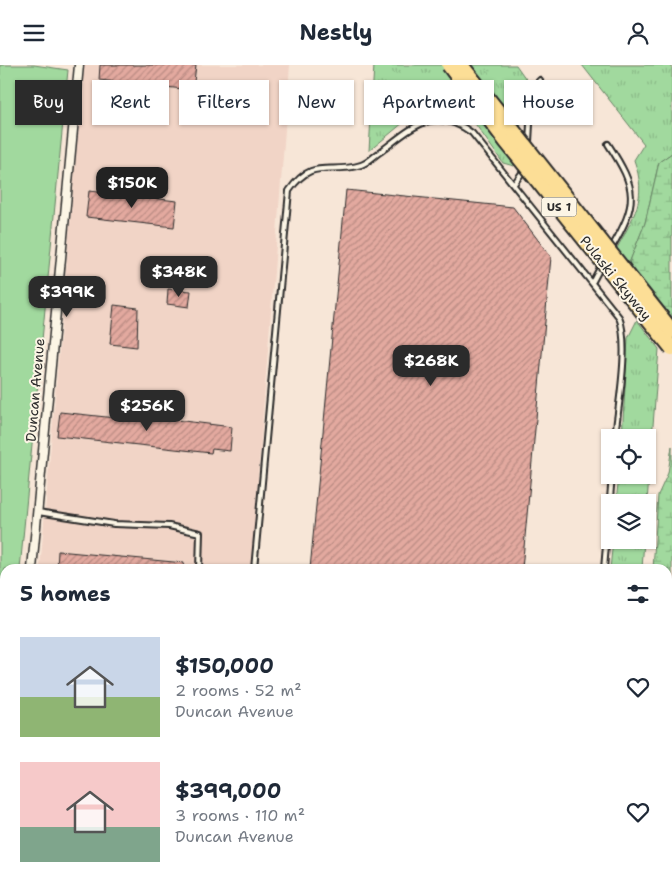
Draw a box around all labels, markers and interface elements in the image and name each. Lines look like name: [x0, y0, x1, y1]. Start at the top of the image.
text: Nestly: [299, 18, 373, 47]
icon: menu: [20, 19, 48, 47]
icon: person: [624, 19, 652, 47]
chip: Buy: [15, 80, 82, 125]
chip: Rent: [92, 80, 169, 125]
chip: Filters: [179, 80, 269, 125]
chip: New: [279, 80, 354, 125]
chip: Apartment: [364, 80, 494, 125]
chip: House: [504, 80, 593, 125]
pin: $150K: [97, 167, 167, 209]
text: $150K: [107, 172, 157, 193]
road number: US 1: [542, 197, 576, 217]
street label: Pulaski Skyway: [576, 232, 656, 324]
pin: $348K: [144, 255, 214, 298]
text: $348K: [151, 261, 207, 282]
pin: $399K: [32, 275, 102, 318]
text: $399K: [40, 281, 94, 302]
street label: Duncan Avenue: [22, 337, 49, 443]
pin: $268K: [396, 345, 466, 387]
text: $268K: [404, 350, 458, 371]
pin: $256K: [112, 389, 182, 432]
text: $256K: [120, 395, 174, 416]
map controls: [601, 429, 656, 549]
button: locate: [601, 429, 656, 484]
button: layers: [601, 494, 656, 549]
text: 5 homes: [20, 580, 111, 608]
icon: filters: [624, 580, 652, 608]
text: $150,000: [175, 652, 274, 680]
icon: home: [60, 657, 120, 717]
icon: heart: [624, 673, 652, 701]
text: 2 rooms · 52 m²: [175, 680, 302, 701]
text: Duncan Avenue: [175, 701, 294, 722]
text: $399,000: [175, 777, 281, 805]
icon: home: [60, 782, 120, 842]
icon: heart: [624, 798, 652, 826]
text: 3 rooms · 110 m²: [175, 805, 305, 826]
text: Duncan Avenue: [175, 826, 294, 847]

